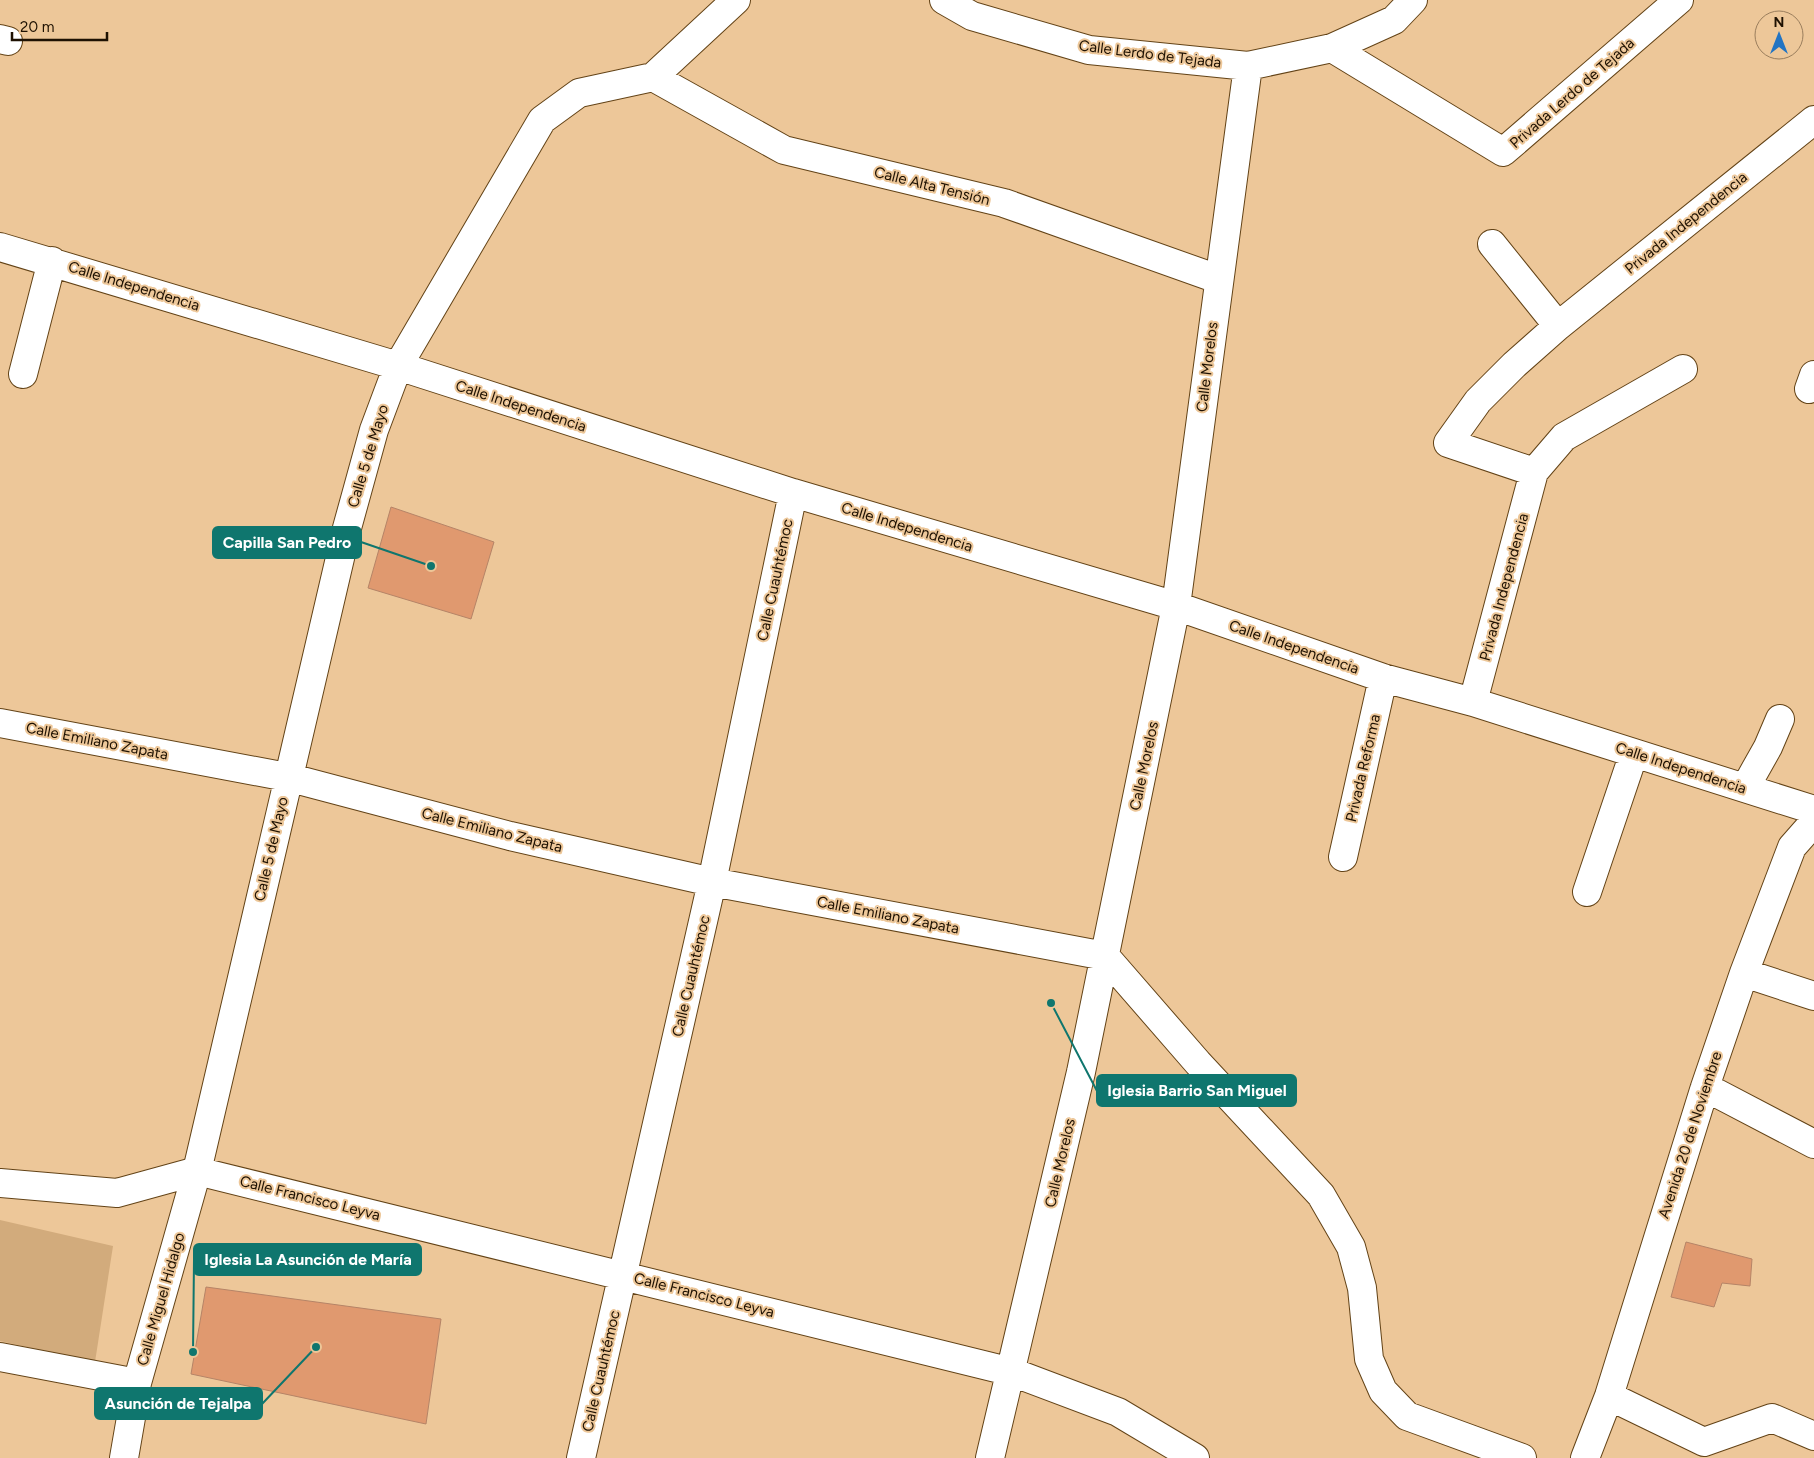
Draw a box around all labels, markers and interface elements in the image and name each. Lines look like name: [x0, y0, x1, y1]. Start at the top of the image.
scale bar: [12, 10, 108, 42]
north arrow: [1754, 10, 1804, 60]
text: N: [1774, 14, 1784, 31]
text: 20 m: [20, 18, 54, 36]
street label: Privada Lerdo de Tejada: [1506, 34, 1638, 152]
street label: Calle Lerdo de Tejada: [1078, 36, 1222, 72]
street label: Calle Alta Tensión: [872, 163, 992, 209]
street label: Privada Independencia: [1621, 168, 1751, 278]
street label: Calle Independencia: [66, 257, 202, 315]
street label: Calle Morelos: [1193, 321, 1221, 413]
street label: Calle Independencia: [453, 376, 589, 436]
street label: Calle 5 de Mayo: [344, 402, 392, 510]
street label: Calle Independencia: [839, 498, 975, 556]
street label: Privada Independencia: [1476, 511, 1532, 663]
street label: Calle Cuauhtémoc: [753, 517, 797, 643]
callout: Capilla San Pedro: [213, 527, 361, 558]
text: Capilla San Pedro: [223, 533, 351, 552]
street label: Calle Independencia: [1227, 616, 1361, 678]
street label: Privada Reforma: [1342, 712, 1384, 824]
street label: Calle Emiliano Zapata: [24, 718, 170, 764]
street label: Calle Morelos: [1126, 720, 1162, 812]
street label: Calle Independencia: [1613, 738, 1749, 798]
street label: Calle 5 de Mayo: [250, 795, 292, 903]
street label: Calle Emiliano Zapata: [420, 804, 564, 856]
street label: Calle Emiliano Zapata: [815, 892, 961, 938]
street label: Calle Cuauhtémoc: [668, 914, 714, 1038]
street label: Avenida 20 de Noviembre: [1654, 1049, 1726, 1221]
callout: Iglesia Barrio San Miguel: [1097, 1075, 1296, 1106]
text: Iglesia Barrio San Miguel: [1107, 1081, 1287, 1100]
street label: Calle Morelos: [1041, 1117, 1079, 1209]
street label: Calle Francisco Leyva: [238, 1172, 382, 1224]
street label: Calle Miguel Hidalgo: [133, 1230, 189, 1368]
callout: Iglesia La Asunción de María: [194, 1244, 421, 1275]
text: Iglesia La Asunción de María: [204, 1250, 412, 1269]
street label: Calle Francisco Leyva: [632, 1269, 776, 1321]
street label: Calle Cuauhtémoc: [578, 1309, 624, 1433]
callout: Asunción de Tejalpa: [95, 1388, 262, 1419]
text: Asunción de Tejalpa: [105, 1394, 251, 1413]

